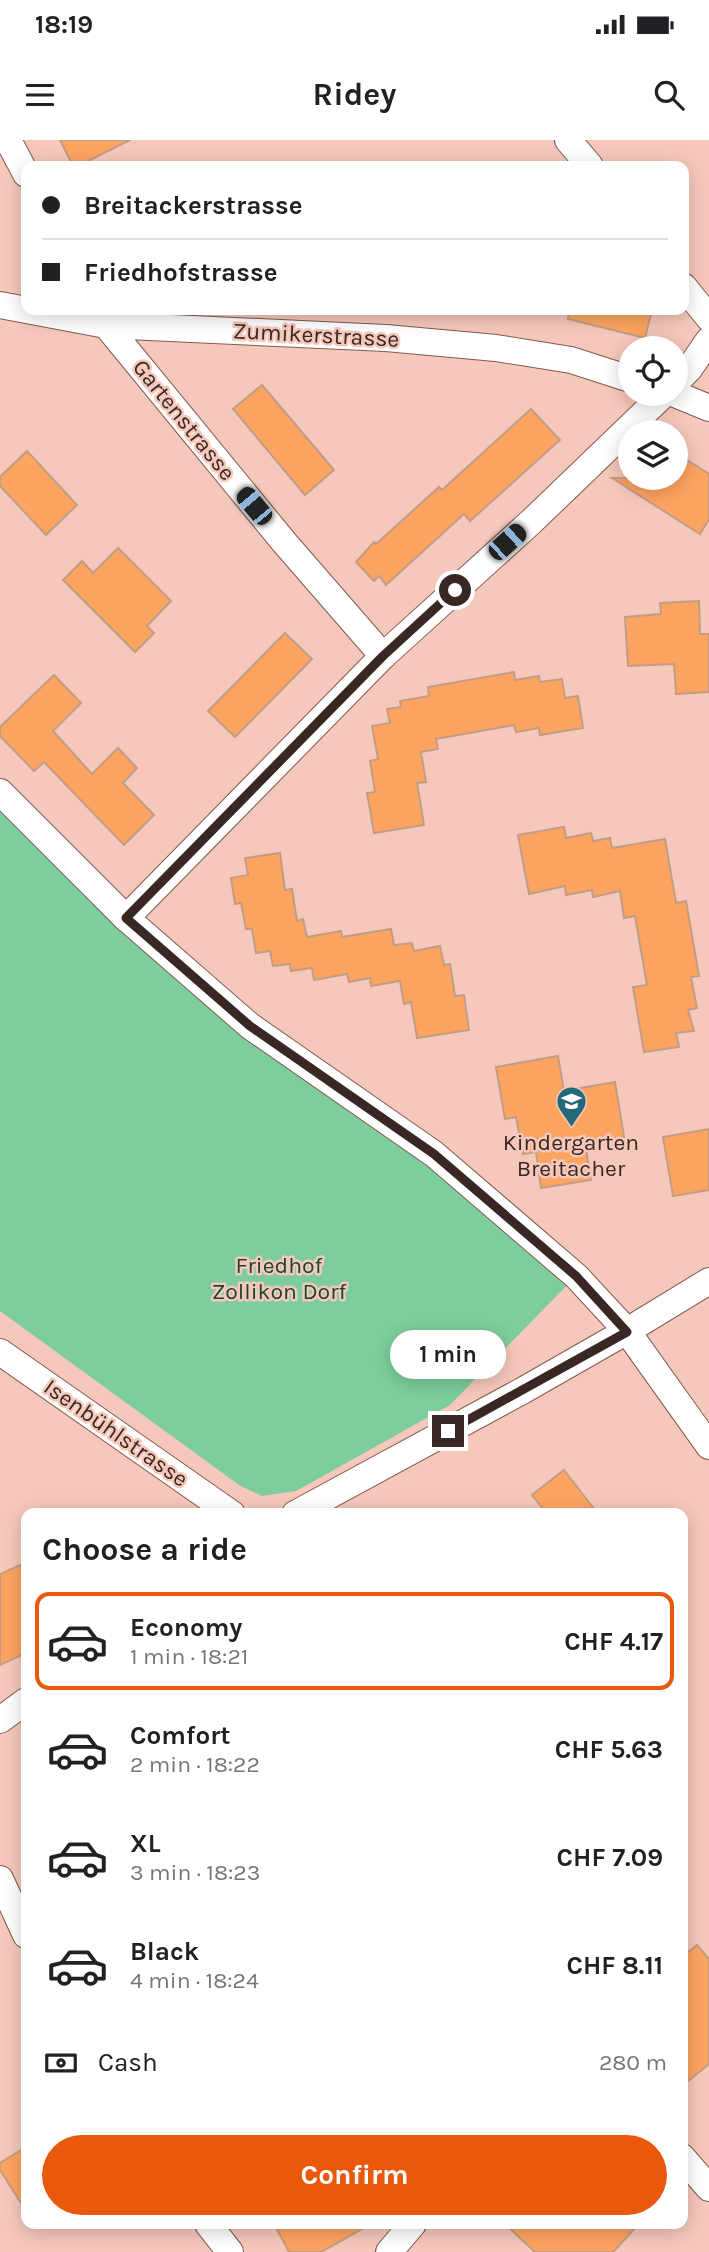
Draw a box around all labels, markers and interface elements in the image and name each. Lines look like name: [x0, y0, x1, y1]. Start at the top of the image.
text: 18:19: [35, 9, 93, 40]
icon: menu: [21, 76, 59, 114]
text: Ridey: [313, 76, 396, 113]
icon: search: [650, 76, 688, 114]
text: Breitackerstrasse: [84, 190, 303, 221]
text: Friedhofstrasse: [84, 257, 277, 288]
street label: Zumikerstrasse: [232, 317, 400, 353]
map controls: [618, 336, 688, 490]
button: locate: [618, 336, 688, 406]
street label: Gartenstrasse: [127, 354, 241, 486]
button: layers: [618, 420, 688, 490]
car: [233, 483, 276, 529]
car: [485, 520, 530, 564]
route start: [439, 574, 471, 606]
school or university icon: Kindergarten Breitacher: [554, 1084, 588, 1128]
place label: Kindergarten Breitacher: [503, 1129, 639, 1182]
park label: Friedhof Zollikon Dorf: [212, 1252, 346, 1305]
callout: 1 min: [390, 1330, 506, 1378]
text: 1 min: [419, 1341, 477, 1368]
street label: Isenbühlstrasse: [39, 1373, 193, 1493]
route end: [432, 1415, 464, 1447]
text: Choose a ride: [42, 1531, 247, 1568]
icon: car: [46, 1610, 109, 1673]
text: Economy: [130, 1612, 242, 1643]
text: CHF 4.17: [564, 1626, 663, 1657]
text: 1 min · 18:21: [130, 1643, 248, 1670]
icon: car: [46, 1718, 109, 1781]
text: Comfort: [130, 1720, 231, 1751]
text: CHF 5.63: [555, 1734, 663, 1765]
text: 2 min · 18:22: [130, 1751, 260, 1778]
icon: car: [46, 1826, 109, 1889]
text: XL: [130, 1828, 161, 1859]
text: CHF 7.09: [557, 1842, 663, 1873]
text: 3 min · 18:23: [130, 1859, 260, 1886]
icon: car: [46, 1934, 109, 1997]
text: Black: [130, 1936, 199, 1967]
text: CHF 8.11: [566, 1950, 663, 1981]
text: 4 min · 18:24: [130, 1967, 259, 1994]
icon: cash: [42, 2044, 80, 2082]
text: Cash: [98, 2047, 158, 2078]
text: 280 m: [599, 2049, 667, 2076]
button: Confirm: [42, 2135, 667, 2215]

